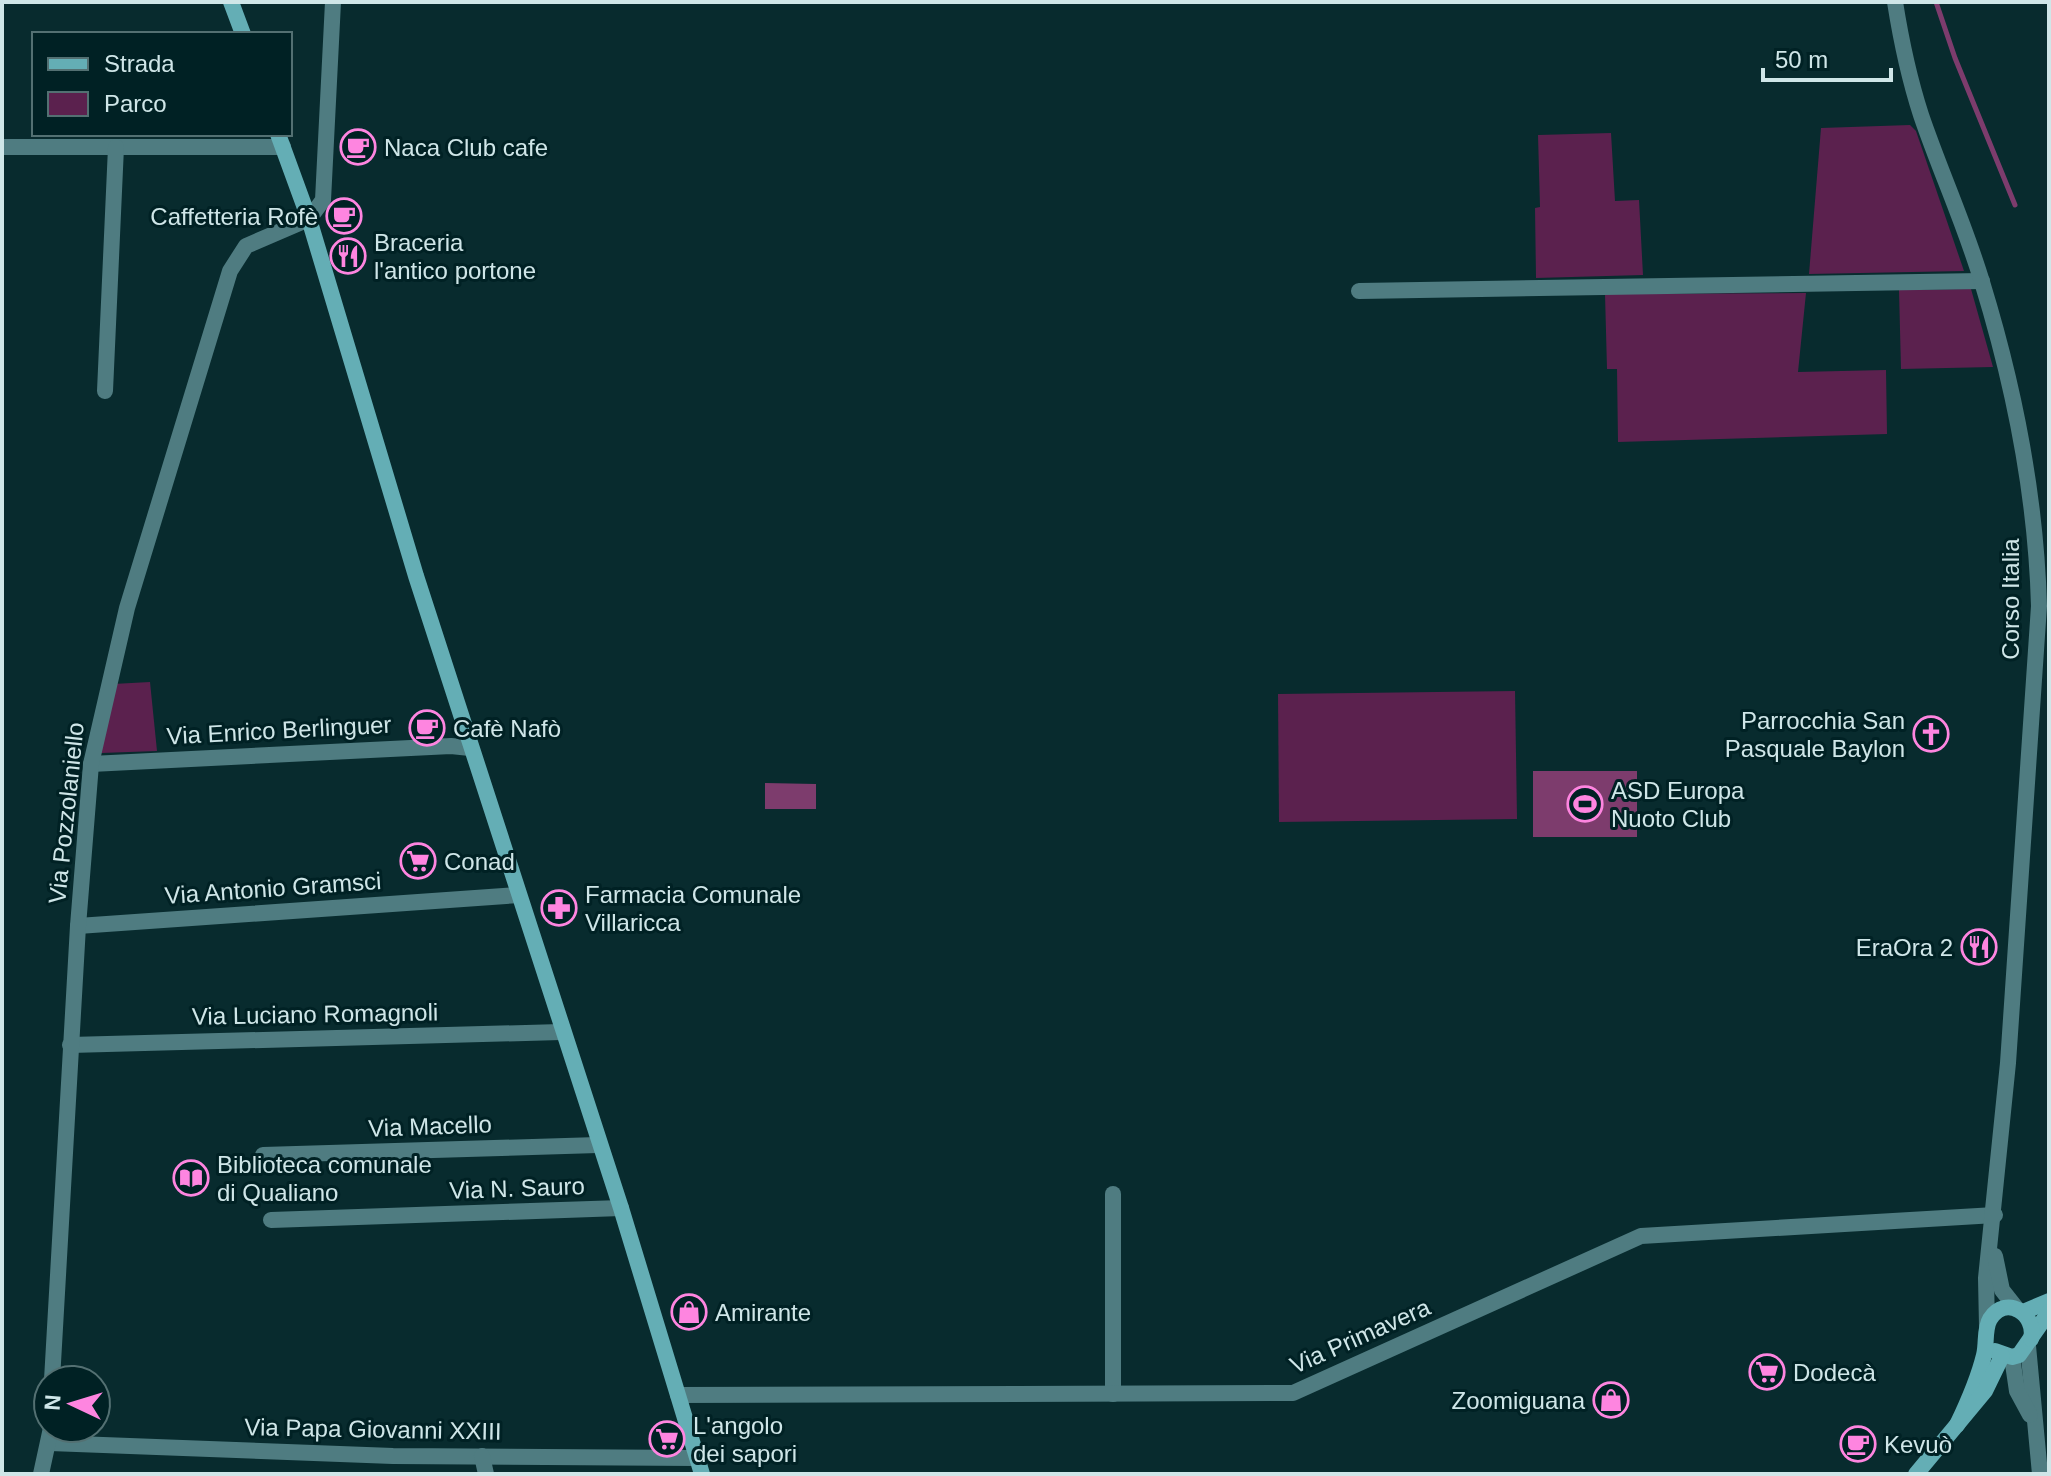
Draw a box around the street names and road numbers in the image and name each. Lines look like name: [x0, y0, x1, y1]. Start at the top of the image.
street label: Corso Italia: [1997, 538, 2024, 660]
street label: Via Enrico Berlinguer: [166, 711, 392, 749]
street label: Via Pozzolaniello: [43, 721, 89, 905]
street label: Via Antonio Gramsci: [164, 867, 382, 909]
street label: Via Luciano Romagnoli: [192, 998, 438, 1030]
street label: Via Macello: [368, 1110, 492, 1142]
street label: Via N. Sauro: [449, 1172, 585, 1204]
street label: Via Primavera: [1286, 1293, 1435, 1379]
street label: Via Papa Giovanni XXIII: [244, 1413, 502, 1445]

